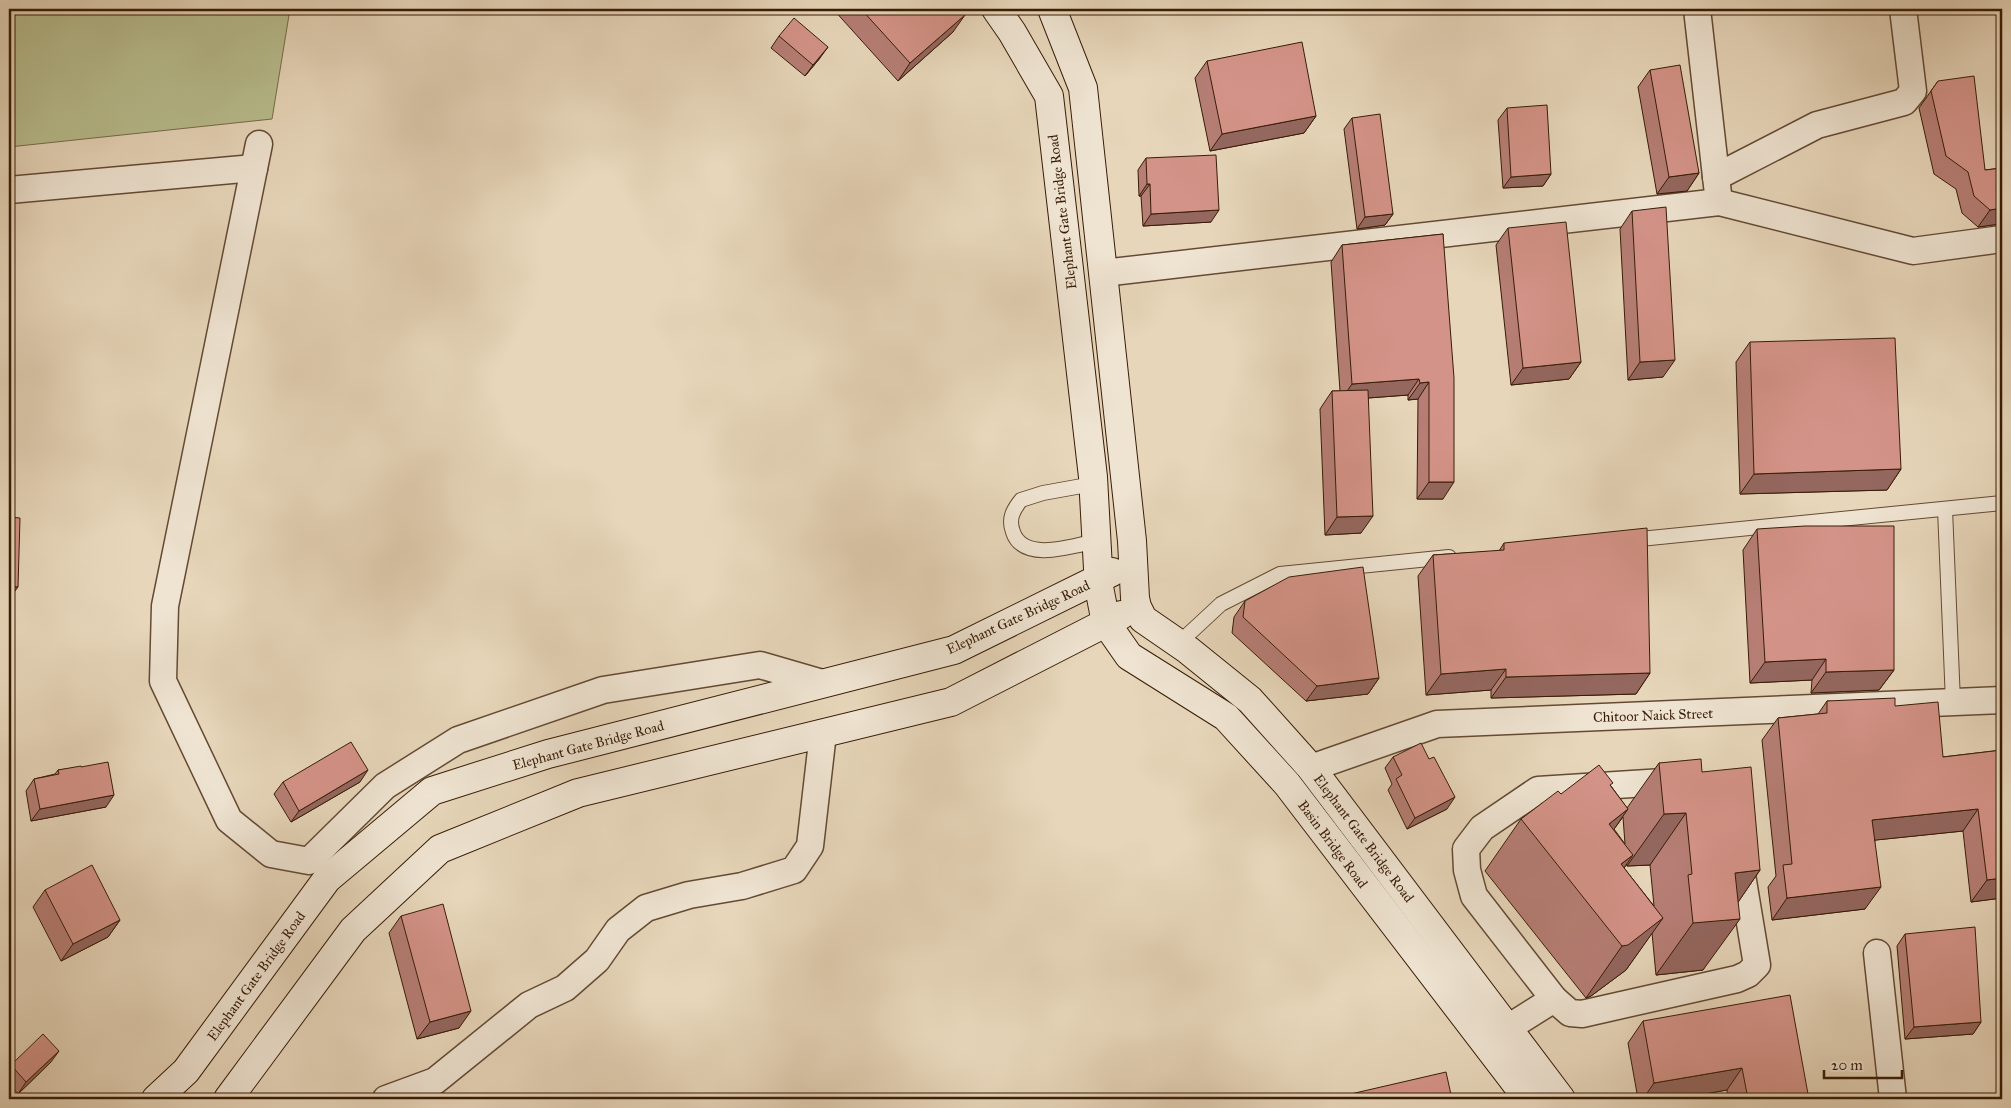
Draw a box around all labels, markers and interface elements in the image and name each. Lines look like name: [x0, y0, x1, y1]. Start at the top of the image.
street label: Elephant Gate Bridge Road: [1045, 133, 1080, 290]
street label: Elephant Gate Bridge Road: [944, 577, 1093, 658]
street label: Chitoor Naick Street: [1593, 705, 1713, 726]
street label: Elephant Gate Bridge Road: [511, 717, 666, 774]
street label: Elephant Gate Bridge Road: [1310, 771, 1417, 906]
street label: Basin Bridge Road: [1294, 797, 1371, 891]
street label: Elephant Gate Bridge Road: [204, 908, 309, 1044]
scale bar: [1824, 1048, 1901, 1080]
text: 20 m: [1831, 1056, 1863, 1074]

